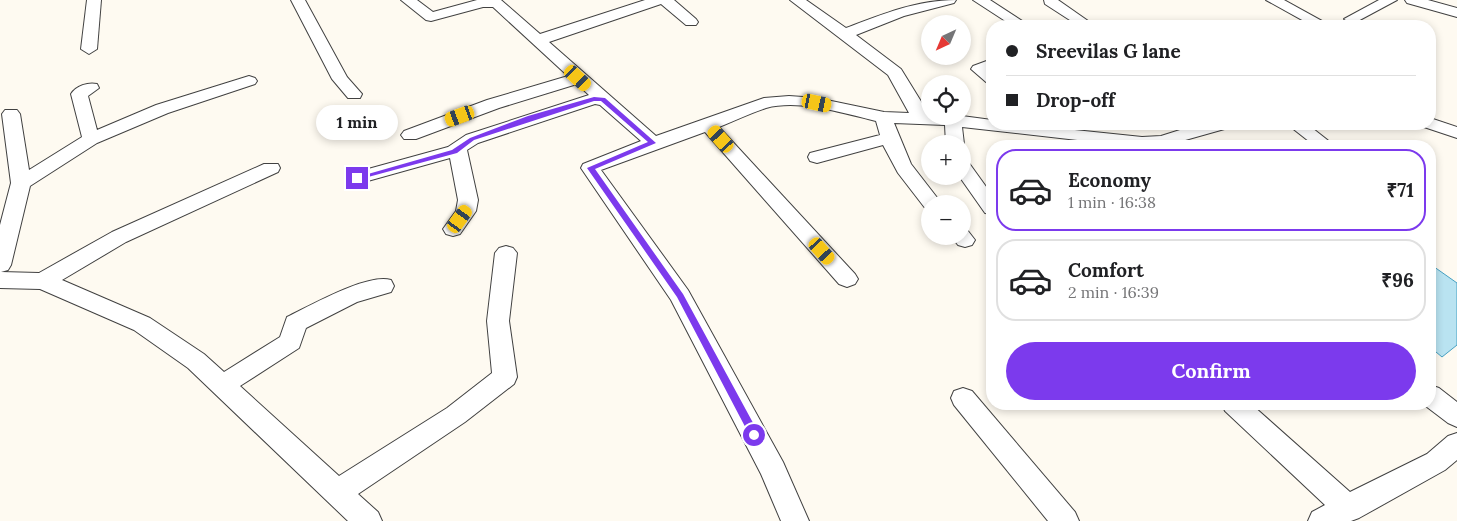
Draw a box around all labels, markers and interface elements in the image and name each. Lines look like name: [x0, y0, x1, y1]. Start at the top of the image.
north arrow: [921, 15, 971, 65]
map controls: [921, 15, 971, 245]
text: Sreevilas G lane: [1036, 39, 1181, 63]
car: [561, 62, 594, 94]
button: locate: [921, 75, 971, 125]
text: Drop-off: [1036, 88, 1115, 112]
car: [800, 93, 833, 113]
car: [443, 104, 476, 128]
callout: 1 min: [316, 106, 398, 140]
text: 1 min: [337, 112, 377, 132]
car: [705, 123, 736, 155]
button: +: [921, 135, 971, 185]
route end: [346, 167, 368, 189]
icon: car: [1008, 168, 1053, 213]
text: Economy: [1068, 168, 1151, 192]
text: ₹71: [1387, 178, 1414, 202]
text: 1 min · 16:38: [1068, 192, 1156, 212]
button: −: [921, 195, 971, 245]
car: [445, 202, 474, 236]
car: [806, 235, 837, 267]
icon: car: [1008, 258, 1053, 303]
text: Comfort: [1068, 258, 1144, 282]
text: ₹96: [1381, 268, 1414, 292]
text: 2 min · 16:39: [1068, 282, 1159, 302]
button: Confirm: [1006, 342, 1416, 400]
route start: [743, 424, 765, 446]

